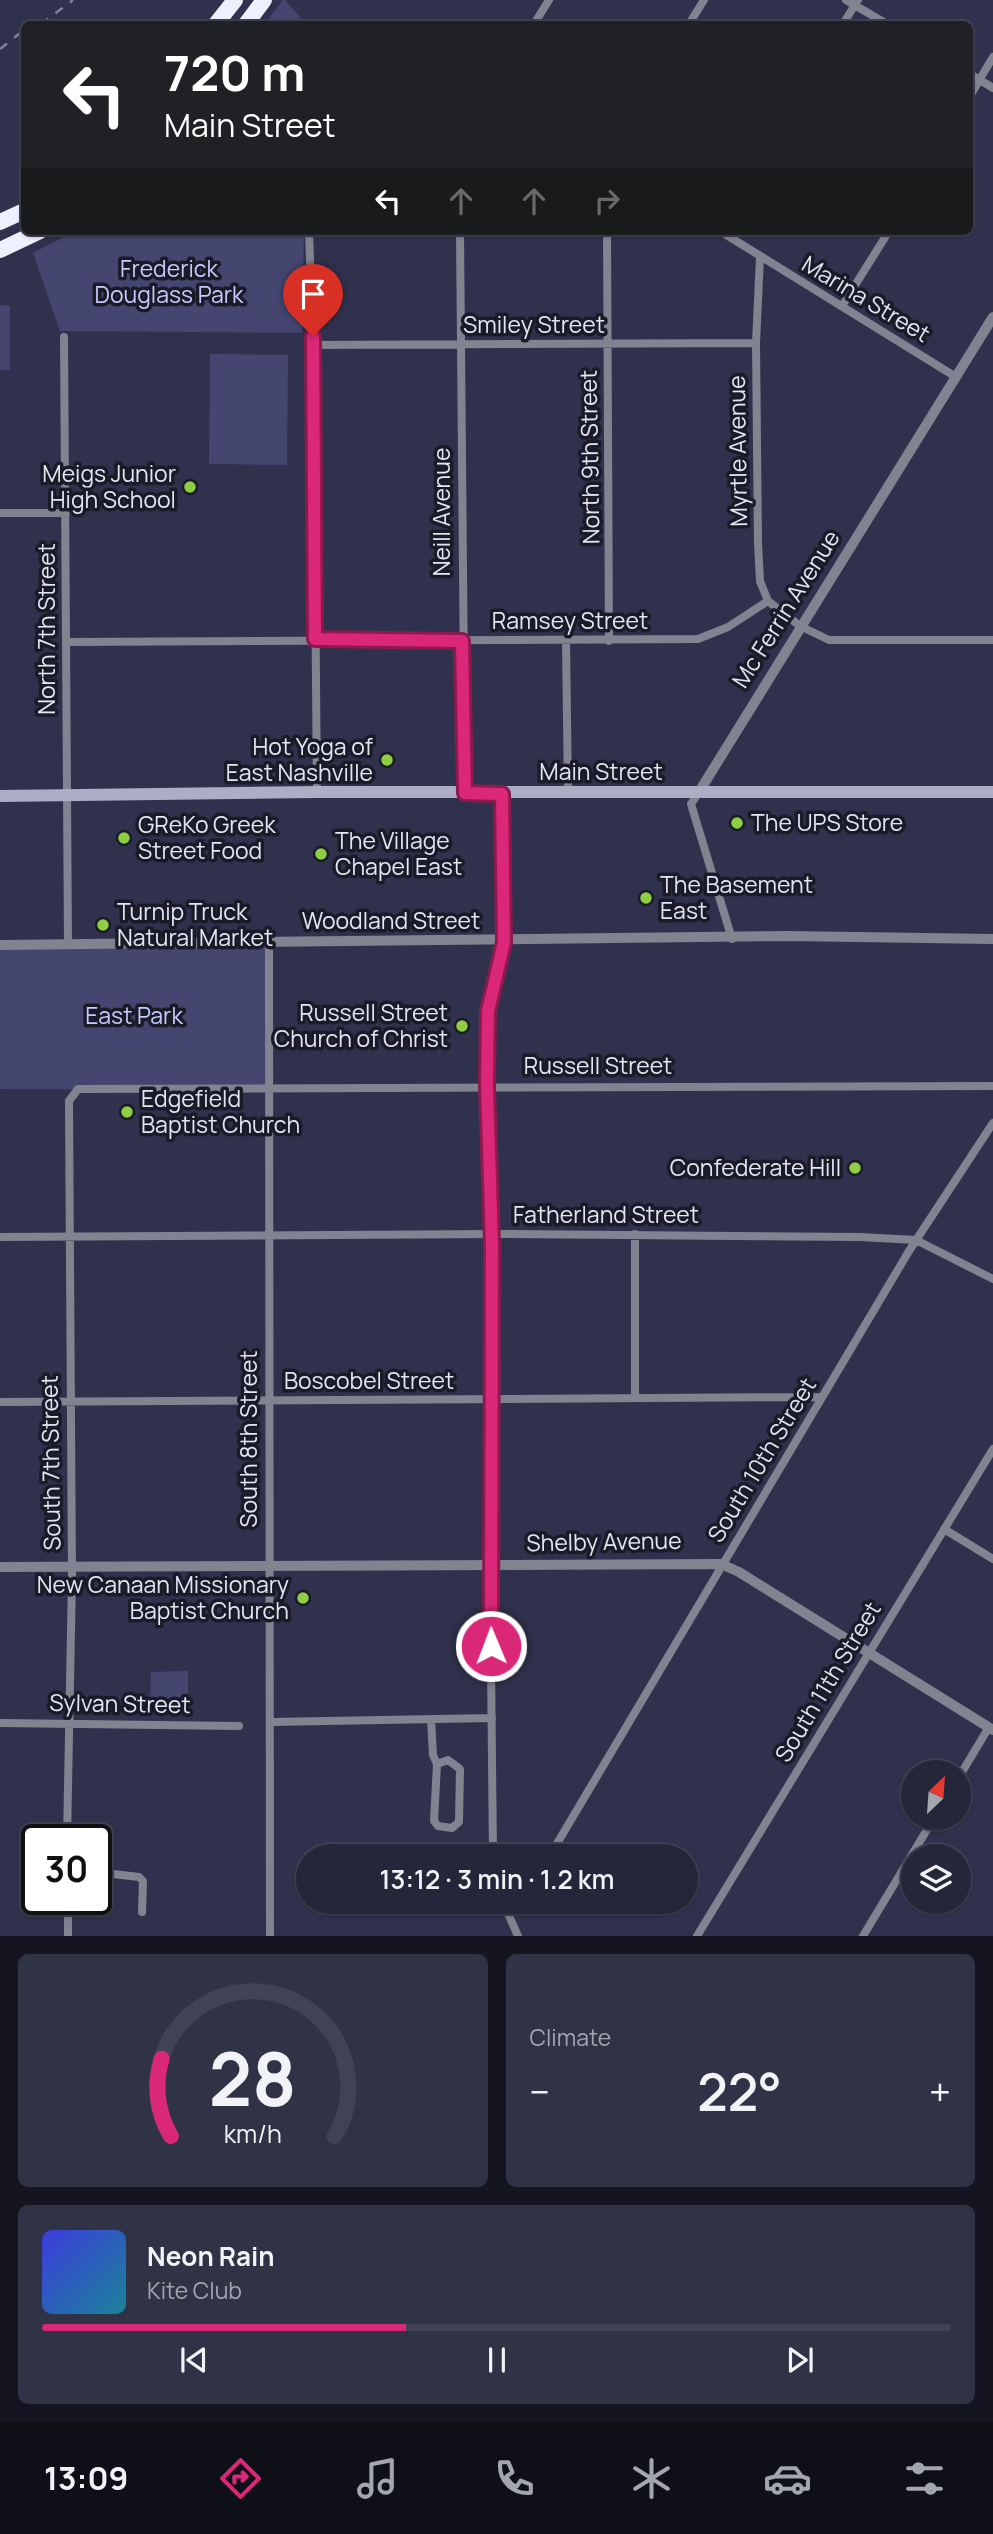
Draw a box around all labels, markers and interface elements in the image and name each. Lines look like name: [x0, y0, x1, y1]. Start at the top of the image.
text: 720 m: [164, 39, 305, 106]
icon: left: [49, 49, 140, 140]
text: Main Street: [164, 103, 336, 147]
icon: left: [369, 182, 407, 220]
icon: ahead: [442, 182, 480, 220]
icon: ahead: [515, 182, 553, 220]
icon: right: [588, 182, 626, 220]
street label: Marina Street: [796, 247, 937, 349]
park label: Frederick Douglass Park: [94, 252, 244, 310]
pin: [283, 264, 343, 336]
icon: arrive: [294, 275, 332, 313]
street label: Smiley Street: [463, 308, 605, 340]
street label: North 9th Street: [571, 370, 607, 544]
street label: Myrtle Avenue: [720, 375, 754, 527]
street label: Neill Avenue: [425, 448, 457, 576]
place label: Meigs Junior High School: [42, 457, 176, 515]
marker: Meigs Junior High School: [182, 479, 198, 495]
street label: Mc Ferrin Avenue: [724, 524, 846, 693]
street label: North 7th Street: [30, 543, 62, 715]
street label: Ramsey Street: [492, 604, 648, 636]
place label: Hot Yoga of East Nashville: [226, 730, 373, 788]
marker: Hot Yoga of East Nashville: [379, 752, 395, 768]
street label: Main Street: [539, 755, 663, 787]
place label: The UPS Store: [751, 806, 903, 838]
place label: GReKo Greek Street Food: [138, 808, 276, 866]
marker: The UPS Store: [729, 815, 745, 831]
place label: The Village Chapel East: [335, 824, 462, 882]
marker: GReKo Greek Street Food: [116, 830, 132, 846]
marker: The Village Chapel East: [313, 846, 329, 862]
place label: The Basement East: [660, 868, 813, 926]
marker: The Basement East: [638, 890, 654, 906]
place label: Turnip Truck Natural Market: [117, 895, 273, 953]
street label: Woodland Street: [302, 904, 480, 936]
marker: Turnip Truck Natural Market: [95, 917, 111, 933]
place label: Russell Street Church of Christ: [274, 996, 448, 1054]
park label: East Park: [85, 999, 183, 1031]
marker: Russell Street Church of Christ: [454, 1018, 470, 1034]
street label: Russell Street: [524, 1049, 672, 1081]
place label: Edgefield Baptist Church: [141, 1082, 300, 1140]
marker: Edgefield Baptist Church: [119, 1104, 135, 1120]
place label: Confederate Hill: [670, 1151, 841, 1183]
marker: Confederate Hill: [847, 1160, 863, 1176]
street label: Fatherland Street: [513, 1198, 699, 1230]
street label: South 8th Street: [232, 1350, 264, 1528]
street label: Boscobel Street: [284, 1364, 454, 1396]
street label: South 10th Street: [699, 1371, 823, 1548]
street label: South 7th Street: [32, 1375, 68, 1551]
street label: Shelby Avenue: [526, 1524, 682, 1558]
place label: New Canaan Missionary Baptist Church: [37, 1568, 289, 1626]
marker: New Canaan Missionary Baptist Church: [295, 1590, 311, 1606]
street label: South 11th Street: [767, 1595, 888, 1768]
position arrow: [454, 1609, 528, 1683]
street label: Sylvan Street: [49, 1686, 191, 1720]
north arrow: [901, 1760, 971, 1830]
map controls: [901, 1760, 971, 1914]
speed limit sign: 30: [21, 1824, 112, 1915]
button: layers: [901, 1844, 971, 1914]
text: 13:12 · 3 min · 1.2 km: [380, 1861, 614, 1897]
text: Climate: [530, 2021, 611, 2053]
text: 28: [209, 2029, 297, 2129]
text: 22°: [697, 2056, 782, 2127]
text: −: [530, 2065, 550, 2117]
text: +: [929, 2065, 951, 2117]
text: km/h: [224, 2116, 282, 2151]
text: Neon Rain: [147, 2238, 275, 2274]
text: Kite Club: [147, 2274, 242, 2306]
icon: previous: [175, 2341, 213, 2379]
icon: pause: [478, 2341, 516, 2379]
icon: next: [781, 2341, 819, 2379]
icon: directions: [216, 2454, 265, 2503]
icon: music: [353, 2454, 402, 2503]
icon: phone: [490, 2454, 539, 2503]
icon: climate: [627, 2454, 676, 2503]
icon: car: [763, 2454, 812, 2503]
icon: filters: [900, 2454, 949, 2503]
text: 13:09: [44, 2456, 128, 2500]

